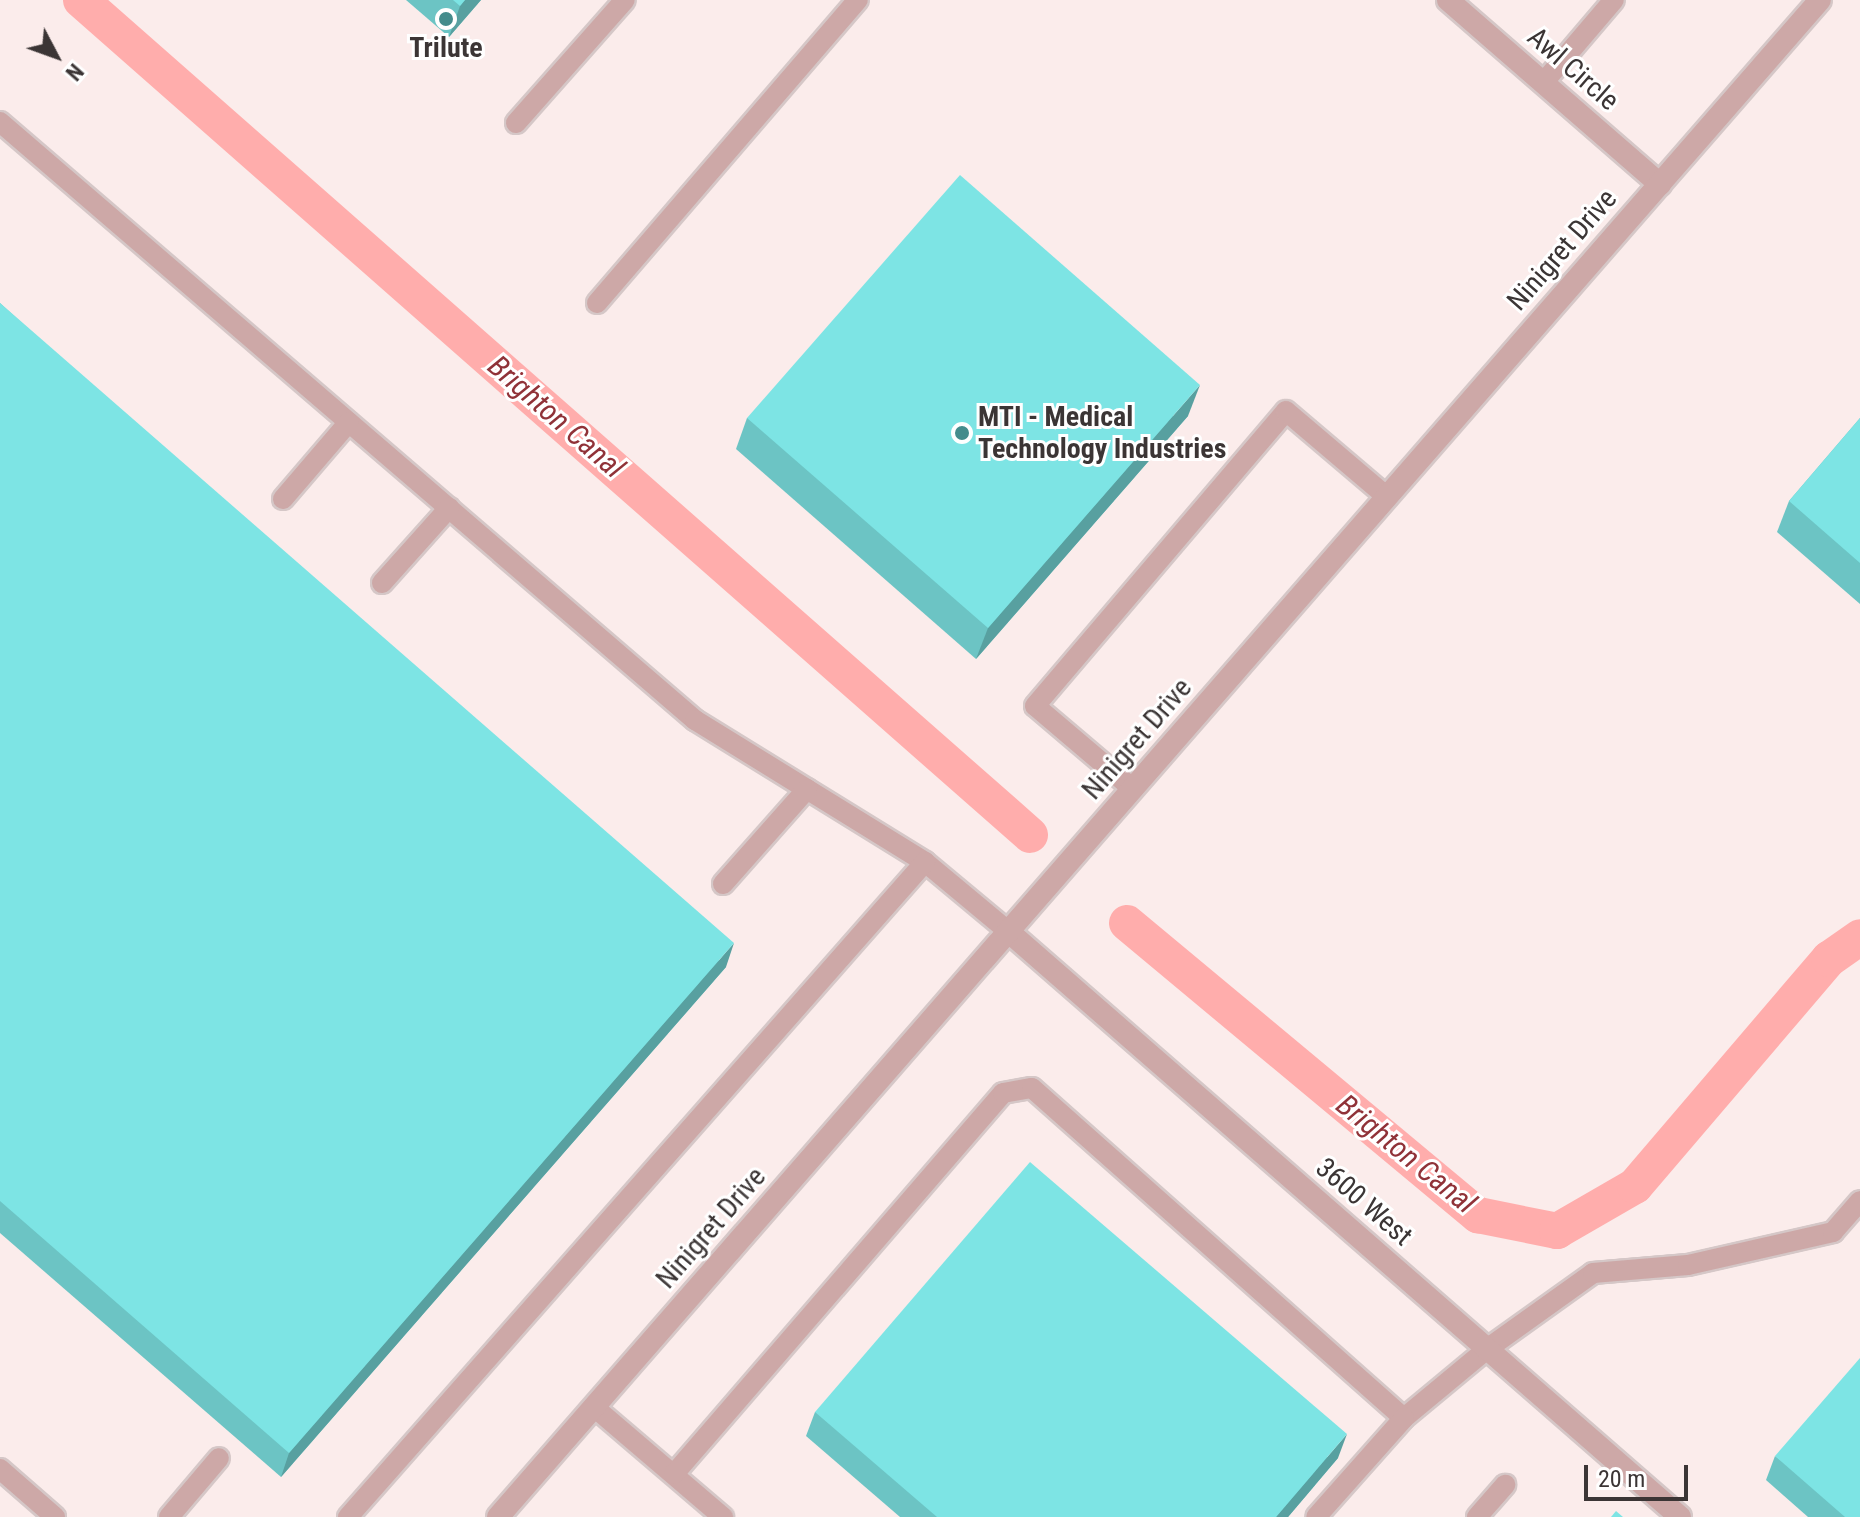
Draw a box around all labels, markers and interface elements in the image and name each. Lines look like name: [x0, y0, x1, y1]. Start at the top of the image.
marker: Trilute: [437, 10, 455, 28]
north arrow: [16, 16, 96, 96]
street label: Awl Circle: [1521, 20, 1625, 118]
place label: Trilute: [409, 31, 483, 65]
text: N: [61, 59, 88, 85]
street label: Ninigret Drive: [1500, 183, 1624, 317]
water label: Brighton Canal: [480, 348, 632, 486]
place label: MTI - Medical Technology Industries: [978, 400, 1226, 466]
marker: MTI - Medical Technology Industries: [953, 424, 971, 442]
street label: Ninigret Drive: [1075, 672, 1199, 806]
water label: Brighton Canal: [1329, 1087, 1483, 1221]
street label: 3600 West: [1309, 1151, 1419, 1253]
street label: Ninigret Drive: [649, 1161, 773, 1295]
scale bar: [1588, 1449, 1692, 1499]
text: 20 m: [1598, 1465, 1645, 1493]

